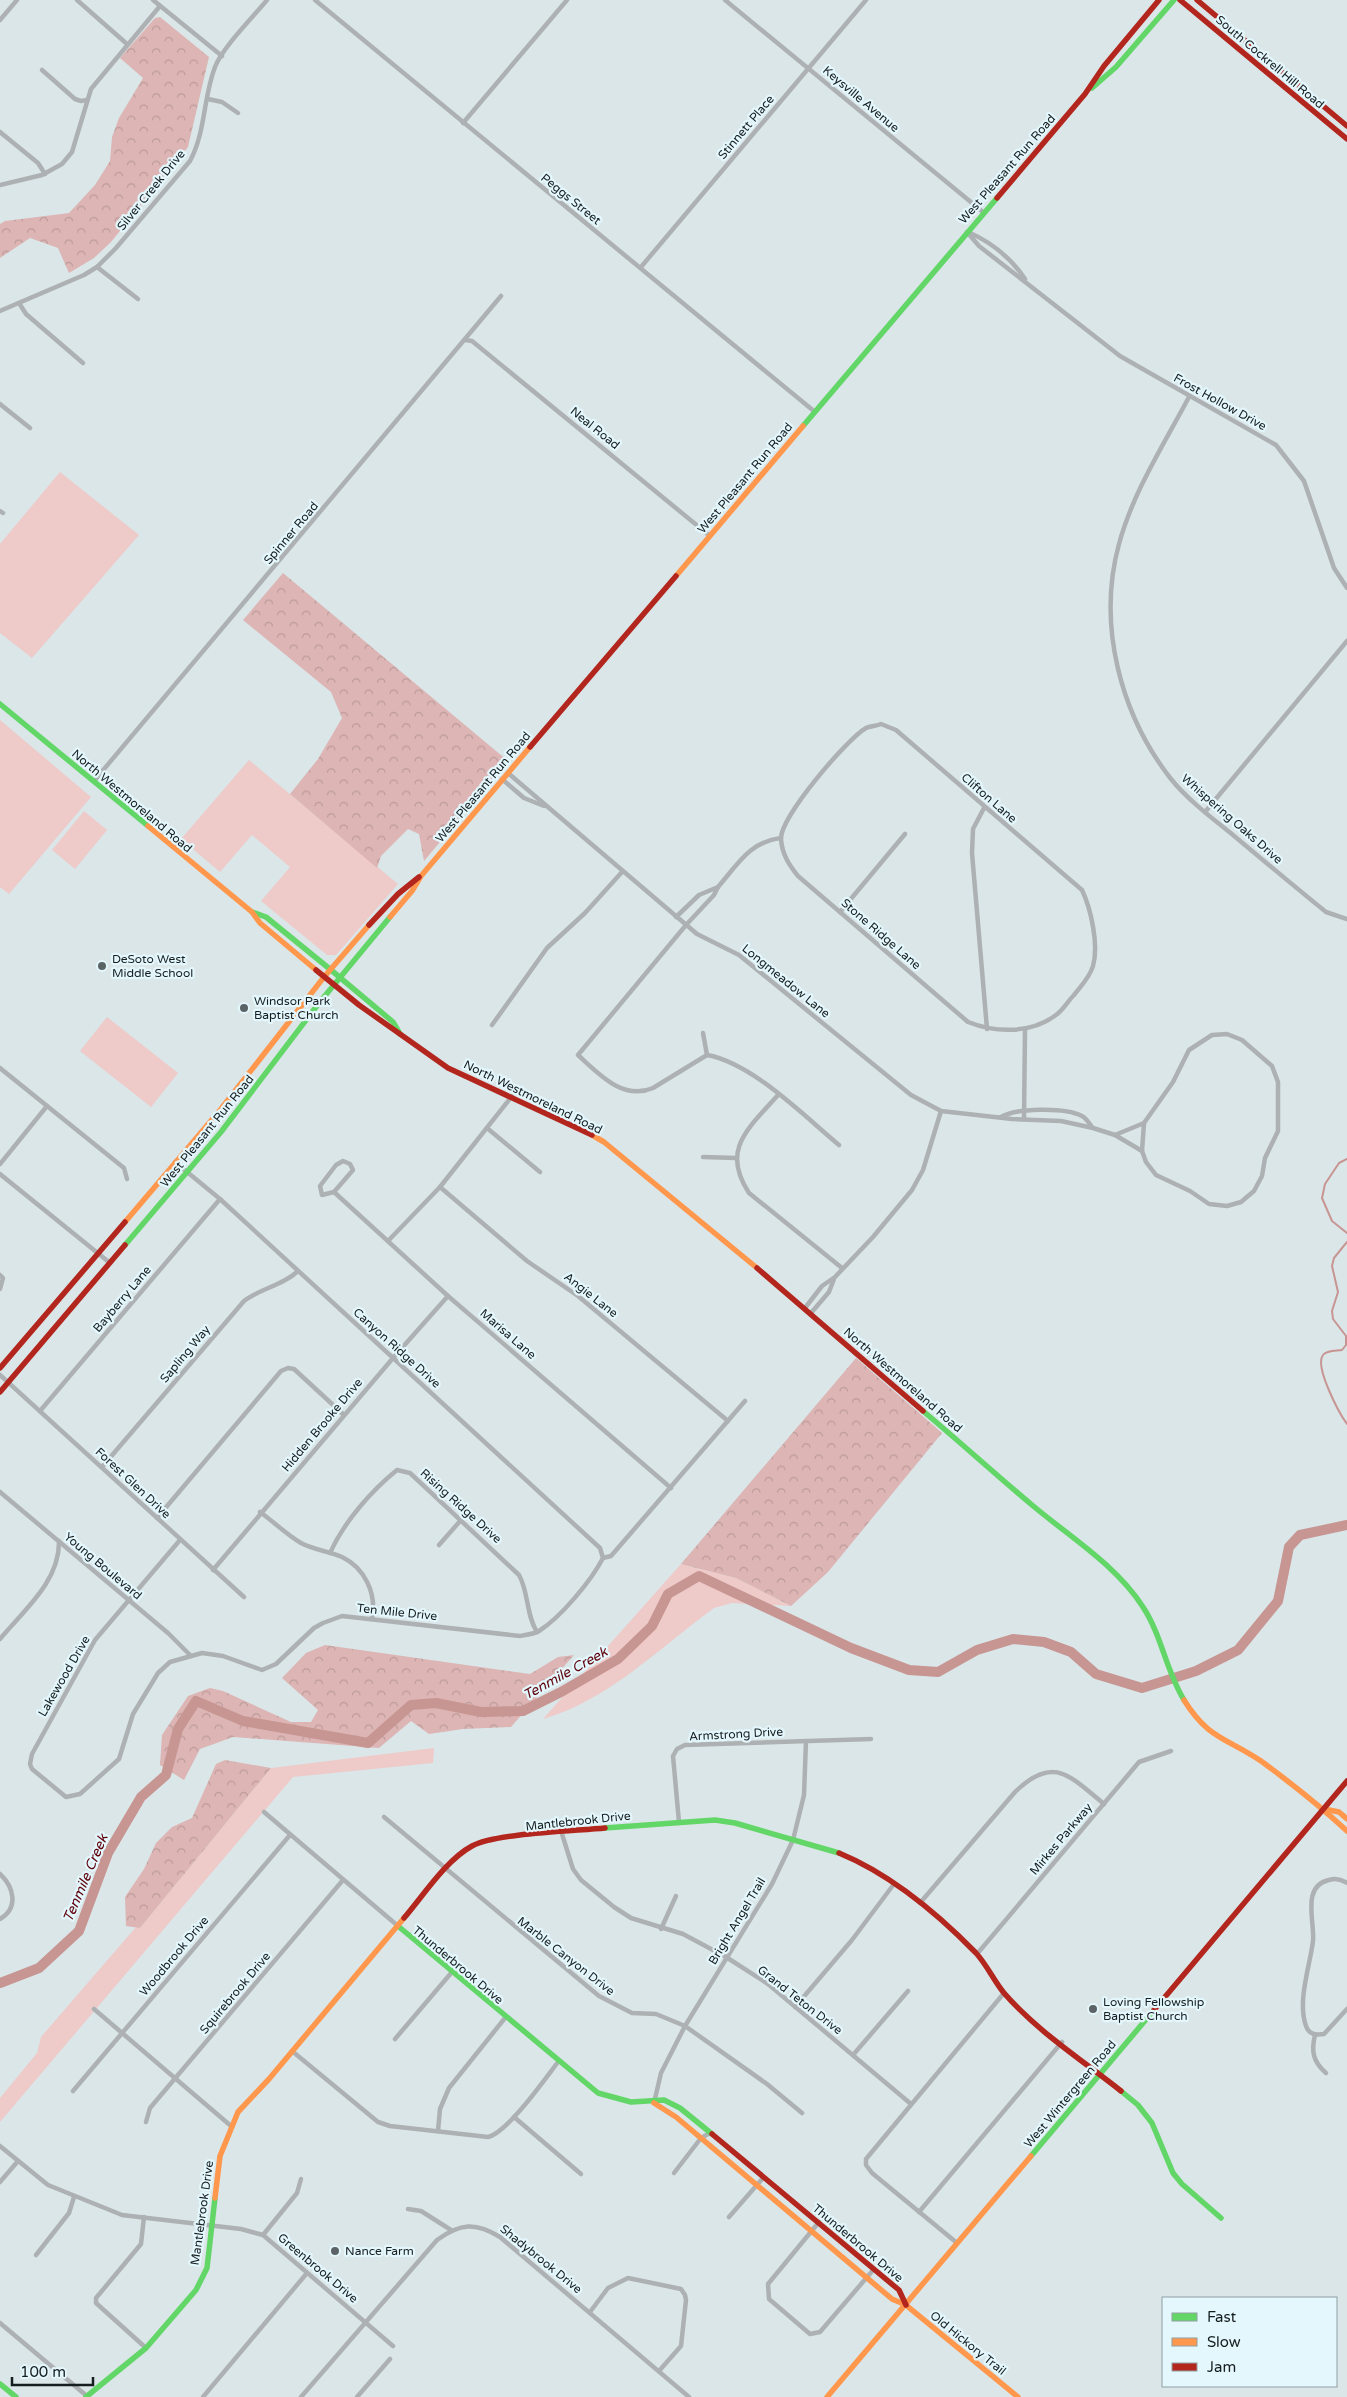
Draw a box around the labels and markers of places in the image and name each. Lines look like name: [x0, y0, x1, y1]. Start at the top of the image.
place label: DeSoto West Middle School: [112, 952, 193, 980]
marker: DeSoto West Middle School: [96, 960, 108, 972]
place label: Windsor Park Baptist Church: [254, 994, 339, 1022]
marker: Windsor Park Baptist Church: [238, 1002, 250, 1014]
place label: Loving Fellowship Baptist Church: [1103, 1995, 1204, 2023]
marker: Loving Fellowship Baptist Church: [1087, 2003, 1099, 2015]
place label: Nance Farm: [345, 2244, 414, 2258]
marker: Nance Farm: [329, 2245, 341, 2257]

